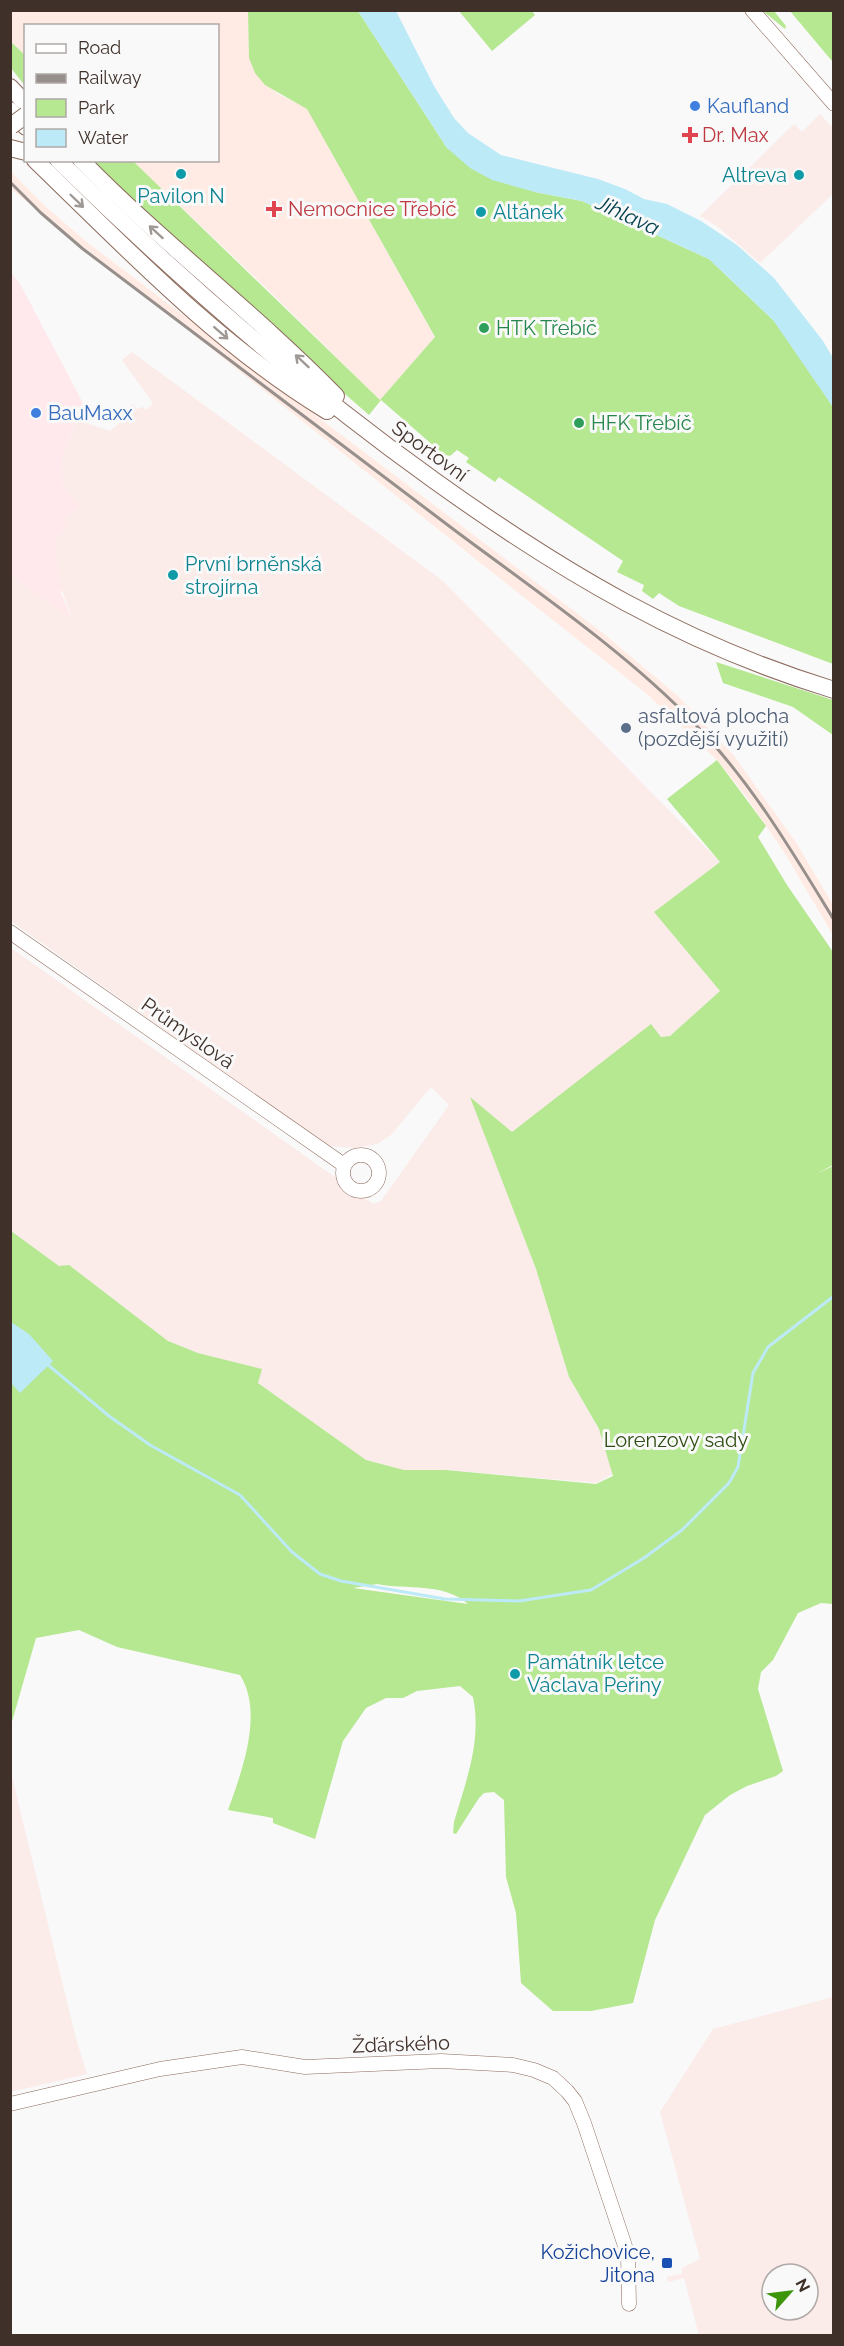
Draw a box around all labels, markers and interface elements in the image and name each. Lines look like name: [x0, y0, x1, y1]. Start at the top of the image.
legend: [24, 24, 219, 162]
text: Road: [78, 37, 121, 58]
text: Railway: [78, 67, 142, 88]
place label: Kaufland: [707, 94, 789, 118]
text: Park: [78, 97, 115, 118]
marker: Kaufland: [688, 99, 702, 113]
place label: Dr. Max: [702, 123, 769, 147]
text: Water: [78, 127, 129, 148]
marker: Dr. Max: [683, 128, 697, 142]
place label: Altreva: [722, 163, 787, 187]
marker: Pavilon N: [174, 167, 188, 181]
marker: Altreva: [792, 168, 806, 182]
place label: Pavilon N: [137, 184, 225, 208]
water label: Jihlava: [592, 189, 664, 240]
one-way arrow: [70, 194, 85, 208]
place label: Nemocnice Třebíč: [288, 197, 456, 221]
marker: Nemocnice Třebíč: [265, 200, 283, 218]
place label: Altánek: [493, 200, 564, 224]
marker: Altánek: [474, 205, 488, 219]
one-way arrow: [149, 225, 164, 239]
place label: HTK Třebíč: [496, 316, 597, 340]
marker: HTK Třebíč: [477, 321, 491, 335]
one-way arrow: [213, 326, 228, 340]
one-way arrow: [294, 354, 309, 368]
place label: BauMaxx: [48, 401, 133, 425]
marker: BauMaxx: [29, 406, 43, 420]
place label: HFK Třebíč: [591, 411, 692, 435]
street label: Sportovní: [387, 415, 473, 487]
marker: HFK Třebíč: [572, 416, 586, 430]
place label: První brněnská strojírna: [185, 552, 322, 599]
marker: První brněnská strojírna: [166, 568, 180, 582]
place label: asfaltová plocha (pozdější využití): [638, 704, 789, 751]
marker: asfaltová plocha (pozdější využití): [619, 721, 633, 735]
street label: Průmyslová: [137, 992, 239, 1074]
park label: Lorenzovy sady: [604, 1428, 748, 1452]
place label: Památník letce Václava Peřiny: [527, 1650, 664, 1697]
marker: Památník letce Václava Peřiny: [508, 1667, 522, 1681]
street label: Žďárského: [352, 2029, 450, 2058]
place label: Kožichovice, Jitona: [541, 2240, 655, 2287]
marker: Kožichovice, Jitona: [660, 2256, 674, 2270]
north arrow: [760, 2262, 820, 2322]
text: N: [792, 2275, 814, 2295]

